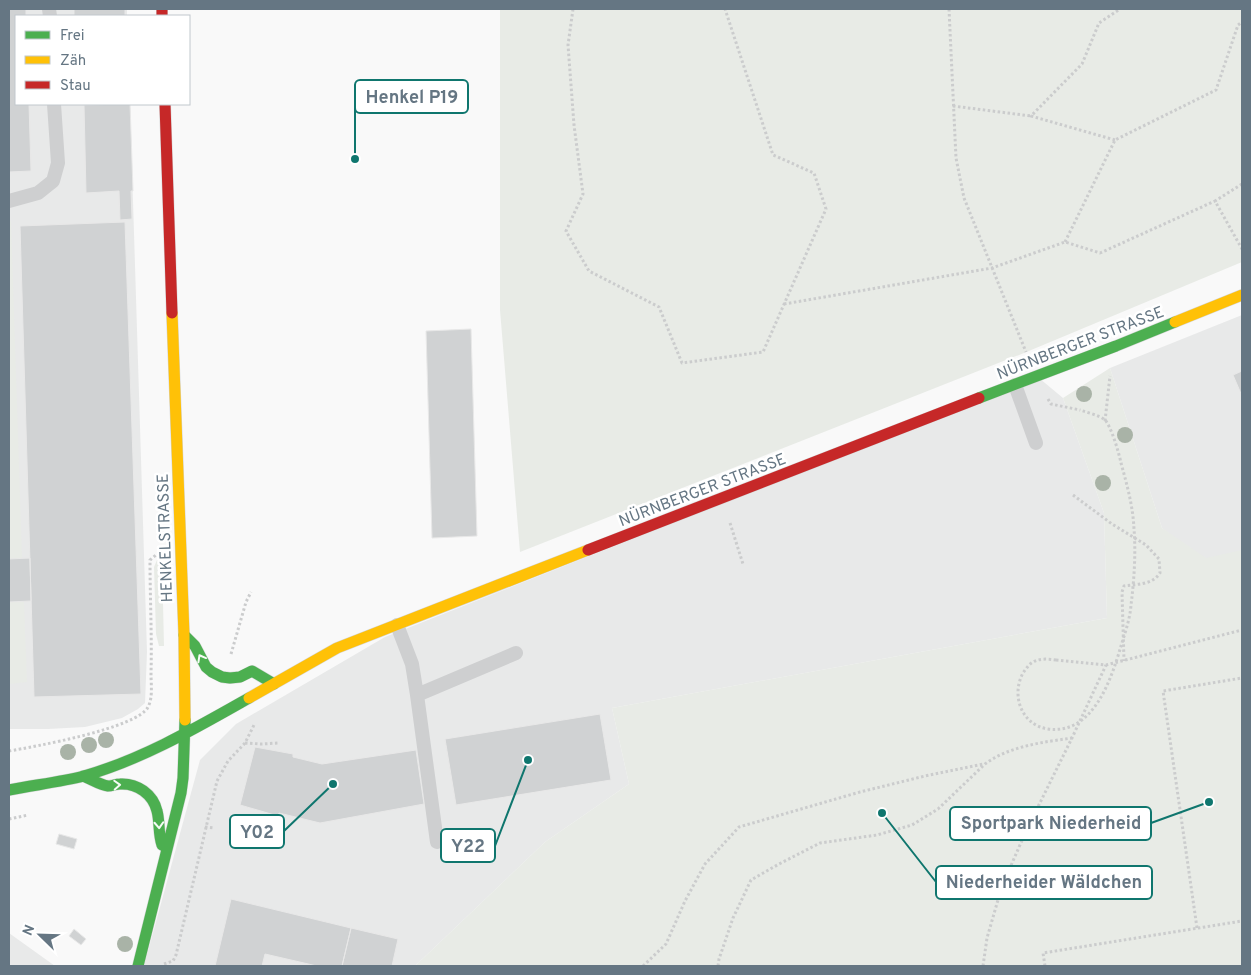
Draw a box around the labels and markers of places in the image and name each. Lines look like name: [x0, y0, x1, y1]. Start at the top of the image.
callout: Henkel P19: [355, 80, 468, 113]
callout: Sportpark Niederheid: [950, 807, 1151, 840]
callout: Y02: [230, 815, 284, 848]
callout: Y22: [441, 829, 495, 862]
callout: Niederheider Wäldchen: [936, 866, 1152, 899]

